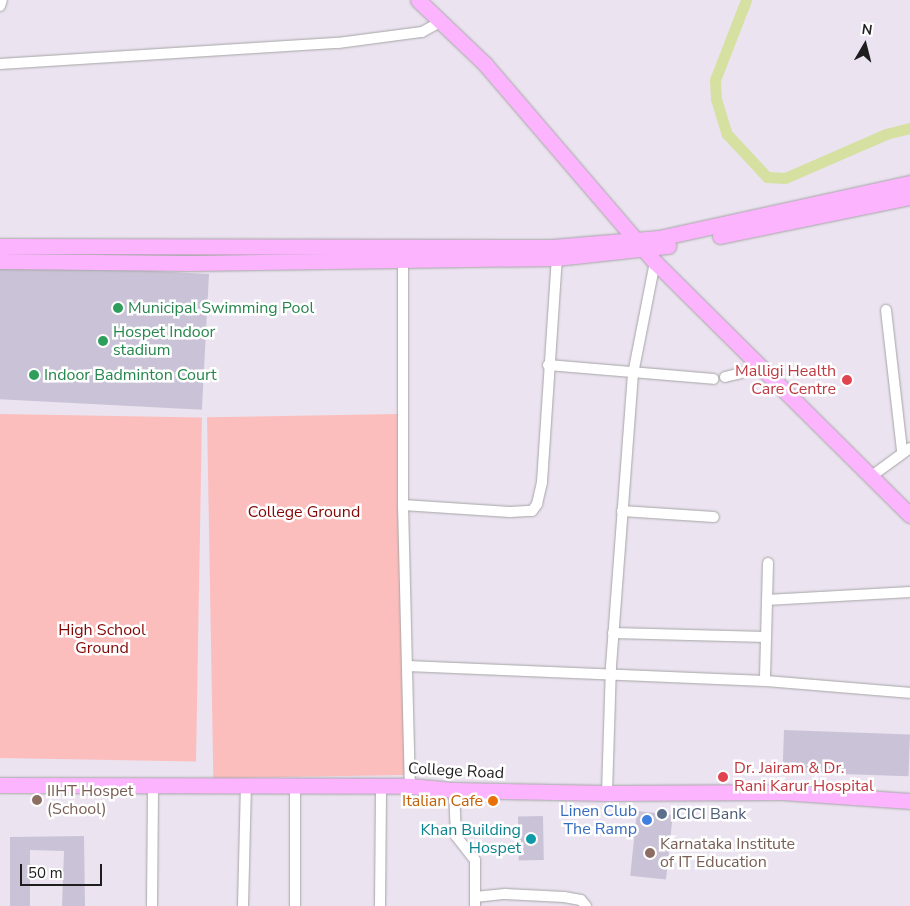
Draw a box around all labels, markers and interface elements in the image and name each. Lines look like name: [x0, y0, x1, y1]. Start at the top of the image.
north arrow: [840, 20, 890, 70]
text: N: [861, 20, 874, 40]
place label: Municipal Swimming Pool: [128, 298, 314, 318]
marker: Municipal Swimming Pool: [112, 302, 124, 314]
place label: Hospet Indoor stadium: [113, 322, 215, 360]
marker: Hospet Indoor stadium: [97, 335, 109, 347]
place label: Malligi Health Care Centre: [735, 361, 836, 399]
place label: Indoor Badminton Court: [44, 365, 217, 385]
marker: Indoor Badminton Court: [28, 369, 40, 381]
marker: Malligi Health Care Centre: [840, 373, 854, 387]
park label: College Ground: [248, 502, 360, 522]
park label: High School Ground: [58, 620, 146, 658]
place label: Dr. Jairam & Dr. Rani Karur Hospital: [734, 758, 874, 796]
street label: College Road: [407, 759, 505, 783]
marker: Dr. Jairam & Dr. Rani Karur Hospital: [716, 770, 730, 784]
place label: IIHT Hospet (School): [47, 781, 133, 819]
place label: Italian Cafe: [402, 791, 483, 811]
marker: IIHT Hospet (School): [31, 794, 43, 806]
marker: Italian Cafe: [487, 795, 499, 807]
place label: Linen Club The Ramp: [560, 801, 637, 839]
place label: ICICI Bank: [672, 804, 746, 824]
marker: ICICI Bank: [656, 808, 668, 820]
marker: Linen Club The Ramp: [641, 814, 653, 826]
place label: Khan Building Hospet: [421, 820, 521, 858]
marker: Khan Building Hospet: [525, 833, 537, 845]
place label: Karnataka Institute of IT Education: [660, 834, 795, 872]
marker: Karnataka Institute of IT Education: [644, 847, 656, 859]
scale bar: [22, 854, 105, 886]
text: 50 m: [28, 863, 63, 883]

